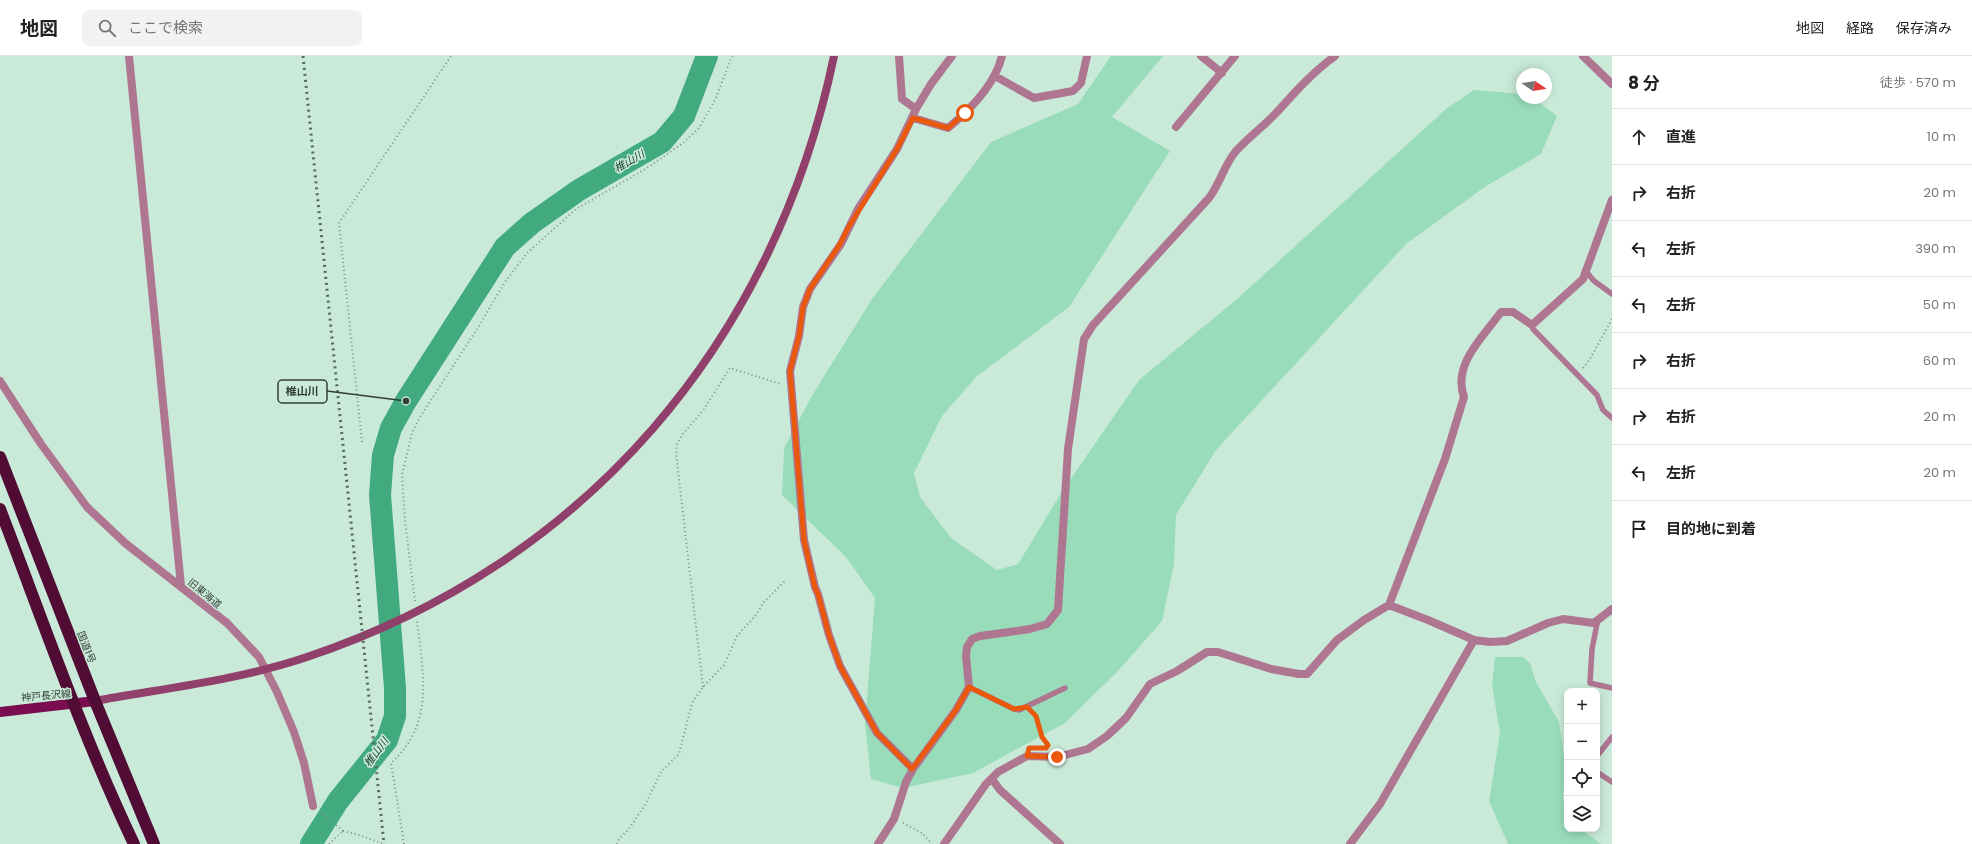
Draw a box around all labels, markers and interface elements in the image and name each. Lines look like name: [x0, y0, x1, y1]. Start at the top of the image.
search box: [82, 10, 362, 46]
text: 地図: [20, 15, 58, 42]
icon: search: [96, 17, 118, 39]
text: ここで検索: [128, 17, 203, 38]
text: 地図: [1796, 18, 1824, 38]
text: 経路: [1846, 18, 1874, 38]
text: 保存済み: [1896, 18, 1952, 38]
north arrow: [1516, 68, 1552, 104]
text: 8 分: [1628, 71, 1660, 95]
text: 徒歩 · 570 m: [1880, 73, 1956, 92]
route start: [956, 104, 974, 122]
icon: ahead: [1628, 126, 1650, 148]
text: 直進: [1666, 126, 1696, 147]
text: 10 m: [1927, 127, 1956, 146]
water label: 椎山川: [611, 145, 648, 176]
icon: right: [1628, 182, 1650, 204]
text: 右折: [1666, 182, 1696, 203]
text: 20 m: [1923, 183, 1956, 202]
icon: left: [1628, 238, 1650, 260]
text: 左折: [1666, 238, 1696, 259]
text: 390 m: [1915, 239, 1956, 258]
icon: left: [1628, 294, 1650, 316]
text: 左折: [1666, 294, 1696, 315]
text: 50 m: [1923, 295, 1956, 314]
icon: right: [1628, 350, 1650, 372]
text: 右折: [1666, 350, 1696, 371]
text: 60 m: [1923, 351, 1956, 370]
callout: 椎山川: [278, 380, 327, 403]
text: 椎山川: [286, 383, 319, 399]
icon: right: [1628, 406, 1650, 428]
text: 右折: [1666, 406, 1696, 427]
text: 20 m: [1923, 407, 1956, 426]
icon: left: [1628, 462, 1650, 484]
text: 左折: [1666, 462, 1696, 483]
text: 20 m: [1923, 463, 1956, 482]
icon: arrive: [1628, 518, 1650, 540]
text: 目的地に到着: [1666, 518, 1756, 539]
street label: 旧東海道: [184, 575, 225, 612]
street label: 国道1号: [73, 629, 100, 665]
street label: 神戸長沢線: [20, 686, 72, 705]
map controls: [1564, 688, 1600, 832]
button: +: [1564, 688, 1600, 724]
button: −: [1564, 724, 1600, 760]
water label: 椎山川: [360, 733, 393, 770]
route end: [1048, 748, 1066, 766]
button: locate: [1564, 760, 1600, 796]
button: layers: [1564, 796, 1600, 832]

